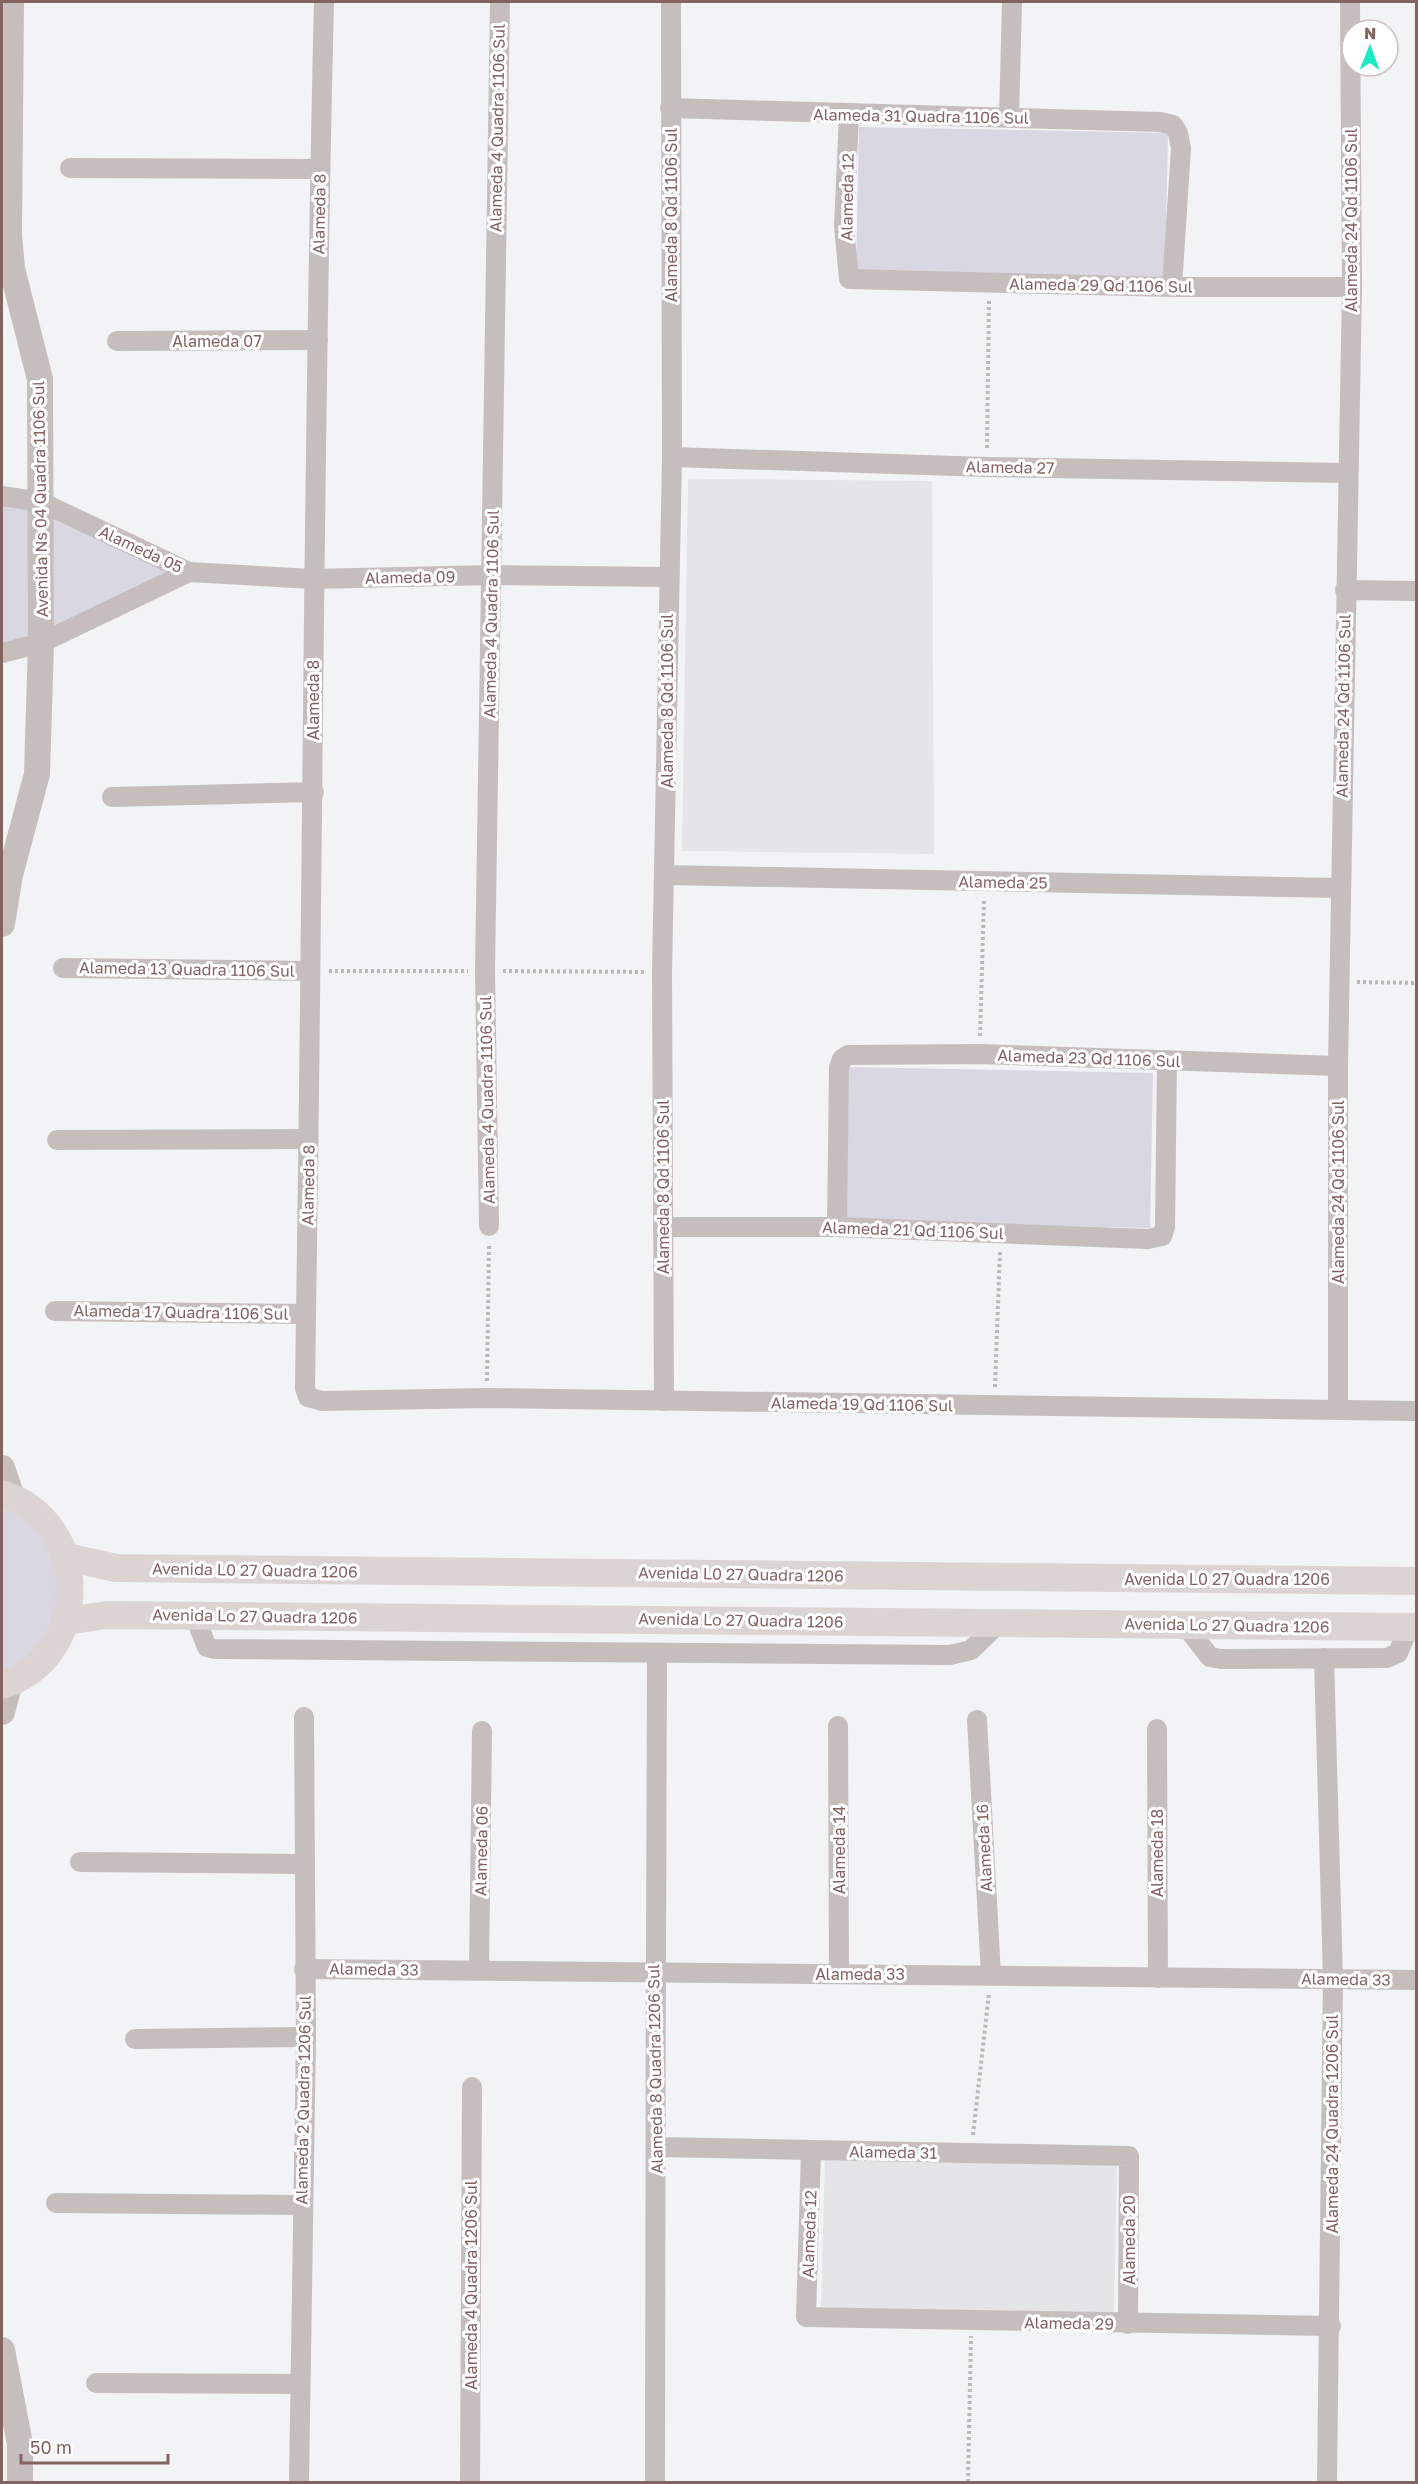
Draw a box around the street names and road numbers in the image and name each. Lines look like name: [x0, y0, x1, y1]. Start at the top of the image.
street label: Alameda 4 Quadra 1106 Sul: [485, 24, 509, 232]
street label: Alameda 31 Quadra 1106 Sul: [813, 104, 1029, 128]
street label: Alameda 8 Qd 1106 Sul: [661, 128, 681, 302]
street label: Alameda 24 Qd 1106 Sul: [1341, 128, 1361, 312]
street label: Alameda 12: [836, 153, 858, 241]
street label: Alameda 8: [308, 174, 330, 254]
street label: Alameda 29 Qd 1106 Sul: [1009, 273, 1193, 297]
street label: Alameda 07: [172, 331, 262, 351]
street label: Avenida Ns 04 Quadra 1106 Sul: [28, 380, 52, 618]
street label: Alameda 27: [966, 456, 1054, 478]
street label: Alameda 4 Quadra 1106 Sul: [479, 510, 503, 718]
street label: Alameda 05: [96, 521, 186, 577]
street label: Alameda 09: [365, 566, 455, 588]
street label: Alameda 8 Qd 1106 Sul: [657, 614, 677, 788]
street label: Alameda 24 Qd 1106 Sul: [1331, 614, 1355, 798]
street label: Alameda 8: [303, 660, 323, 740]
street label: Alameda 25: [958, 871, 1048, 893]
street label: Alameda 13 Quadra 1106 Sul: [79, 957, 295, 981]
street label: Alameda 4 Quadra 1106 Sul: [475, 996, 499, 1204]
street label: Alameda 23 Qd 1106 Sul: [997, 1045, 1181, 1071]
street label: Alameda 8 Qd 1106 Sul: [653, 1100, 673, 1274]
street label: Alameda 24 Qd 1106 Sul: [1328, 1100, 1348, 1284]
street label: Alameda 8: [297, 1145, 319, 1225]
street label: Alameda 21 Qd 1106 Sul: [822, 1217, 1004, 1243]
street label: Alameda 17 Quadra 1106 Sul: [73, 1300, 289, 1324]
street label: Alameda 19 Qd 1106 Sul: [771, 1392, 953, 1416]
street label: Avenida L0 27 Quadra 1206: [152, 1558, 358, 1582]
street label: Avenida L0 27 Quadra 1206: [638, 1562, 844, 1586]
street label: Avenida L0 27 Quadra 1206: [1124, 1569, 1330, 1589]
street label: Avenida Lo 27 Quadra 1206: [152, 1604, 358, 1628]
street label: Avenida Lo 27 Quadra 1206: [638, 1608, 844, 1632]
street label: Avenida Lo 27 Quadra 1206: [1124, 1613, 1330, 1637]
street label: Alameda 16: [972, 1803, 996, 1893]
street label: Alameda 06: [470, 1806, 492, 1896]
street label: Alameda 14: [829, 1806, 849, 1894]
street label: Alameda 18: [1147, 1809, 1167, 1897]
street label: Alameda 33: [329, 1958, 419, 1980]
street label: Alameda 8 Quadra 1206 Sul: [643, 1964, 667, 2174]
street label: Alameda 33: [815, 1964, 905, 1984]
street label: Alameda 33: [1301, 1968, 1391, 1990]
street label: Alameda 2 Quadra 1206 Sul: [291, 1995, 315, 2205]
street label: Alameda 24 Quadra 1206 Sul: [1322, 2014, 1342, 2234]
street label: Alameda 31: [849, 2141, 937, 2163]
street label: Alameda 4 Quadra 1206 Sul: [461, 2180, 481, 2390]
street label: Alameda 12: [797, 2190, 821, 2278]
street label: Alameda 20: [1119, 2195, 1139, 2285]
street label: Alameda 29: [1024, 2312, 1114, 2334]

